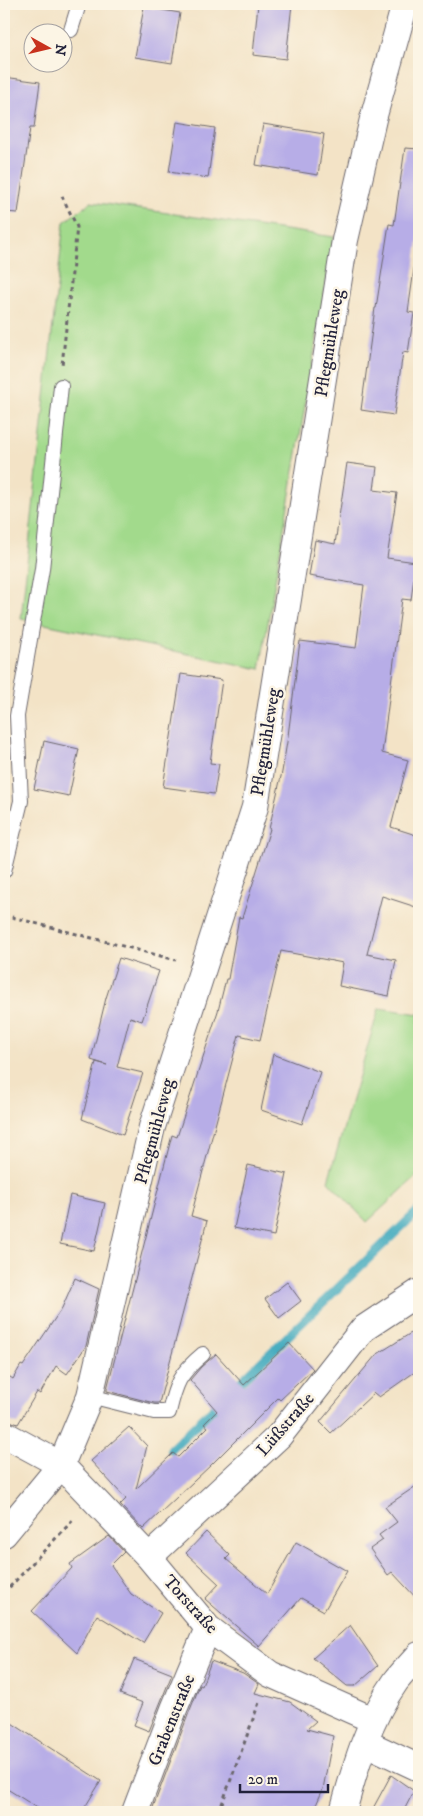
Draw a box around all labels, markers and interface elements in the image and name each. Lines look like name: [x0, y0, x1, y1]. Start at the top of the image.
north arrow: [22, 22, 72, 72]
text: N: [50, 43, 70, 57]
street label: Pflegmühleweg: [311, 287, 349, 399]
street label: Pflegmühleweg: [247, 686, 285, 798]
street label: Pflegmühleweg: [130, 1076, 180, 1187]
street label: Lüßstraße: [252, 1388, 319, 1461]
street label: Torstraße: [158, 1571, 222, 1639]
street label: Grabenstraße: [144, 1671, 200, 1769]
scale bar: [240, 1761, 328, 1793]
text: 20 m: [248, 1770, 278, 1789]

